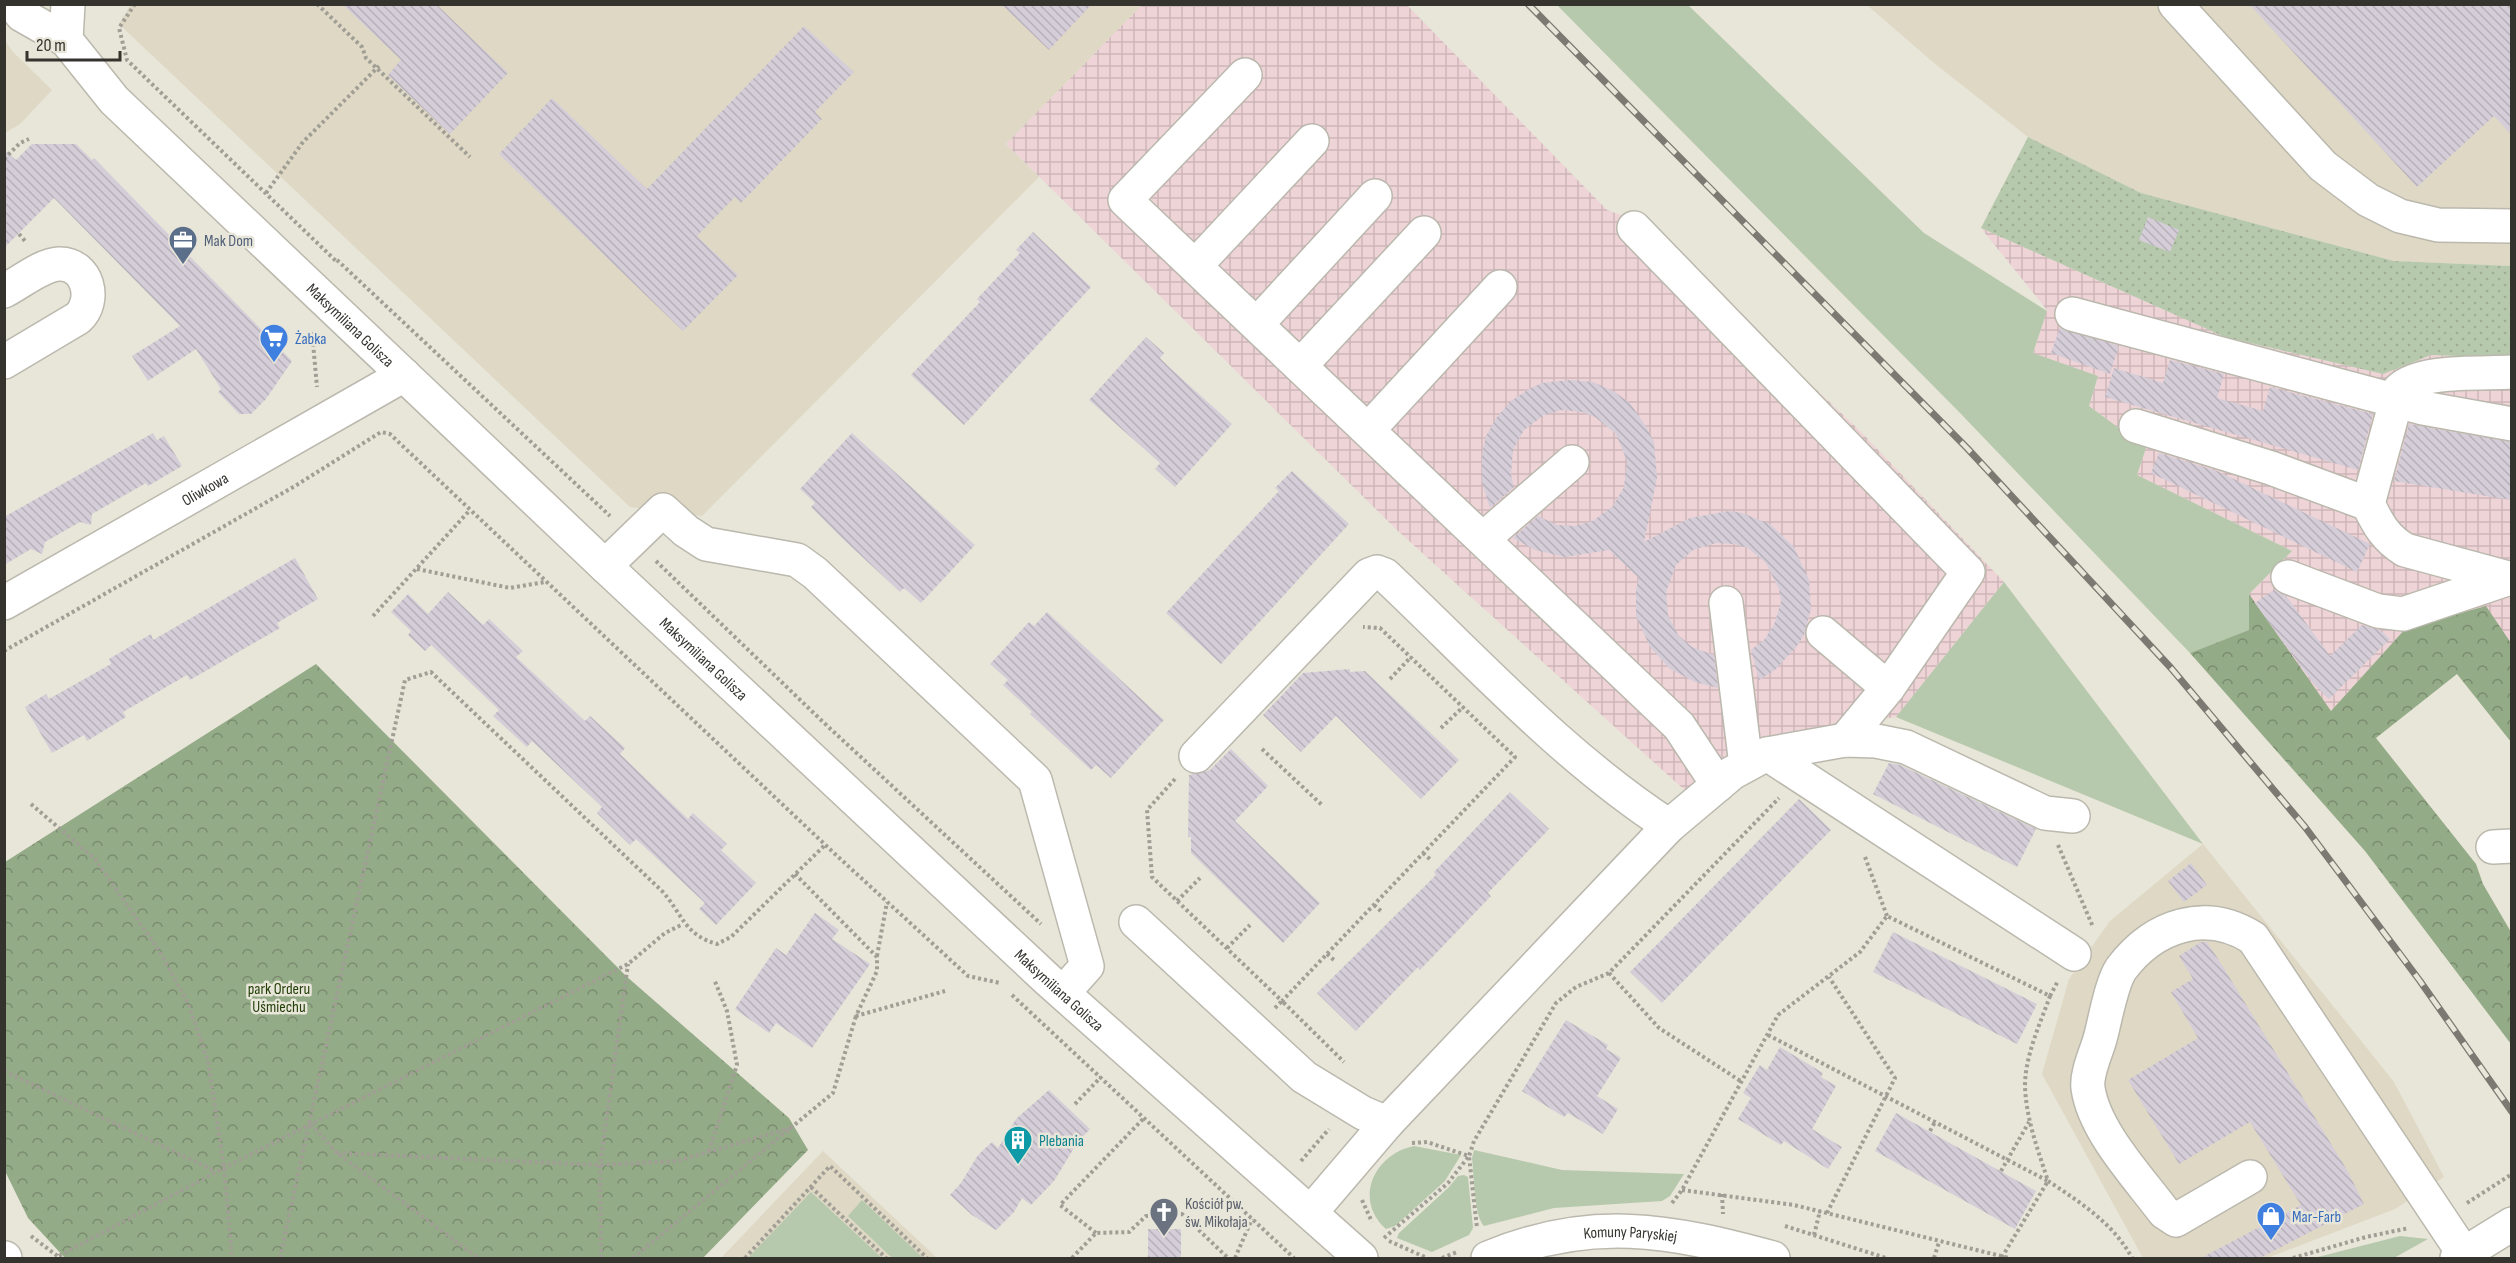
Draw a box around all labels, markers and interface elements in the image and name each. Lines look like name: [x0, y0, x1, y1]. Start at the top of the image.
scale bar: [27, 24, 120, 62]
text: 20 m: [36, 35, 66, 56]
office icon: Mak Dom: [167, 224, 199, 266]
place label: Mak Dom: [204, 232, 253, 251]
street label: Maksymiliana Golisza: [302, 280, 397, 372]
supermarket icon: Żabka: [258, 322, 290, 364]
place label: Żabka: [295, 330, 327, 349]
street label: Oliwkowa: [179, 469, 232, 511]
street label: Maksymiliana Golisza: [655, 614, 751, 705]
street label: Maksymiliana Golisza: [1010, 946, 1107, 1036]
park label: park Orderu Uśmiechu: [248, 980, 310, 1017]
building icon: Plebania: [1002, 1124, 1034, 1166]
place label: Plebania: [1039, 1132, 1084, 1151]
place label: Kościół pw. św. Mikołaja: [1185, 1195, 1248, 1232]
church icon: Kościół pw. św. Mikołaja: [1148, 1196, 1180, 1238]
shop icon: Mar-Farb: [2255, 1200, 2287, 1242]
place label: Mar-Farb: [2292, 1208, 2341, 1227]
street label: Komuny Paryskiej: [1583, 1223, 1678, 1247]

